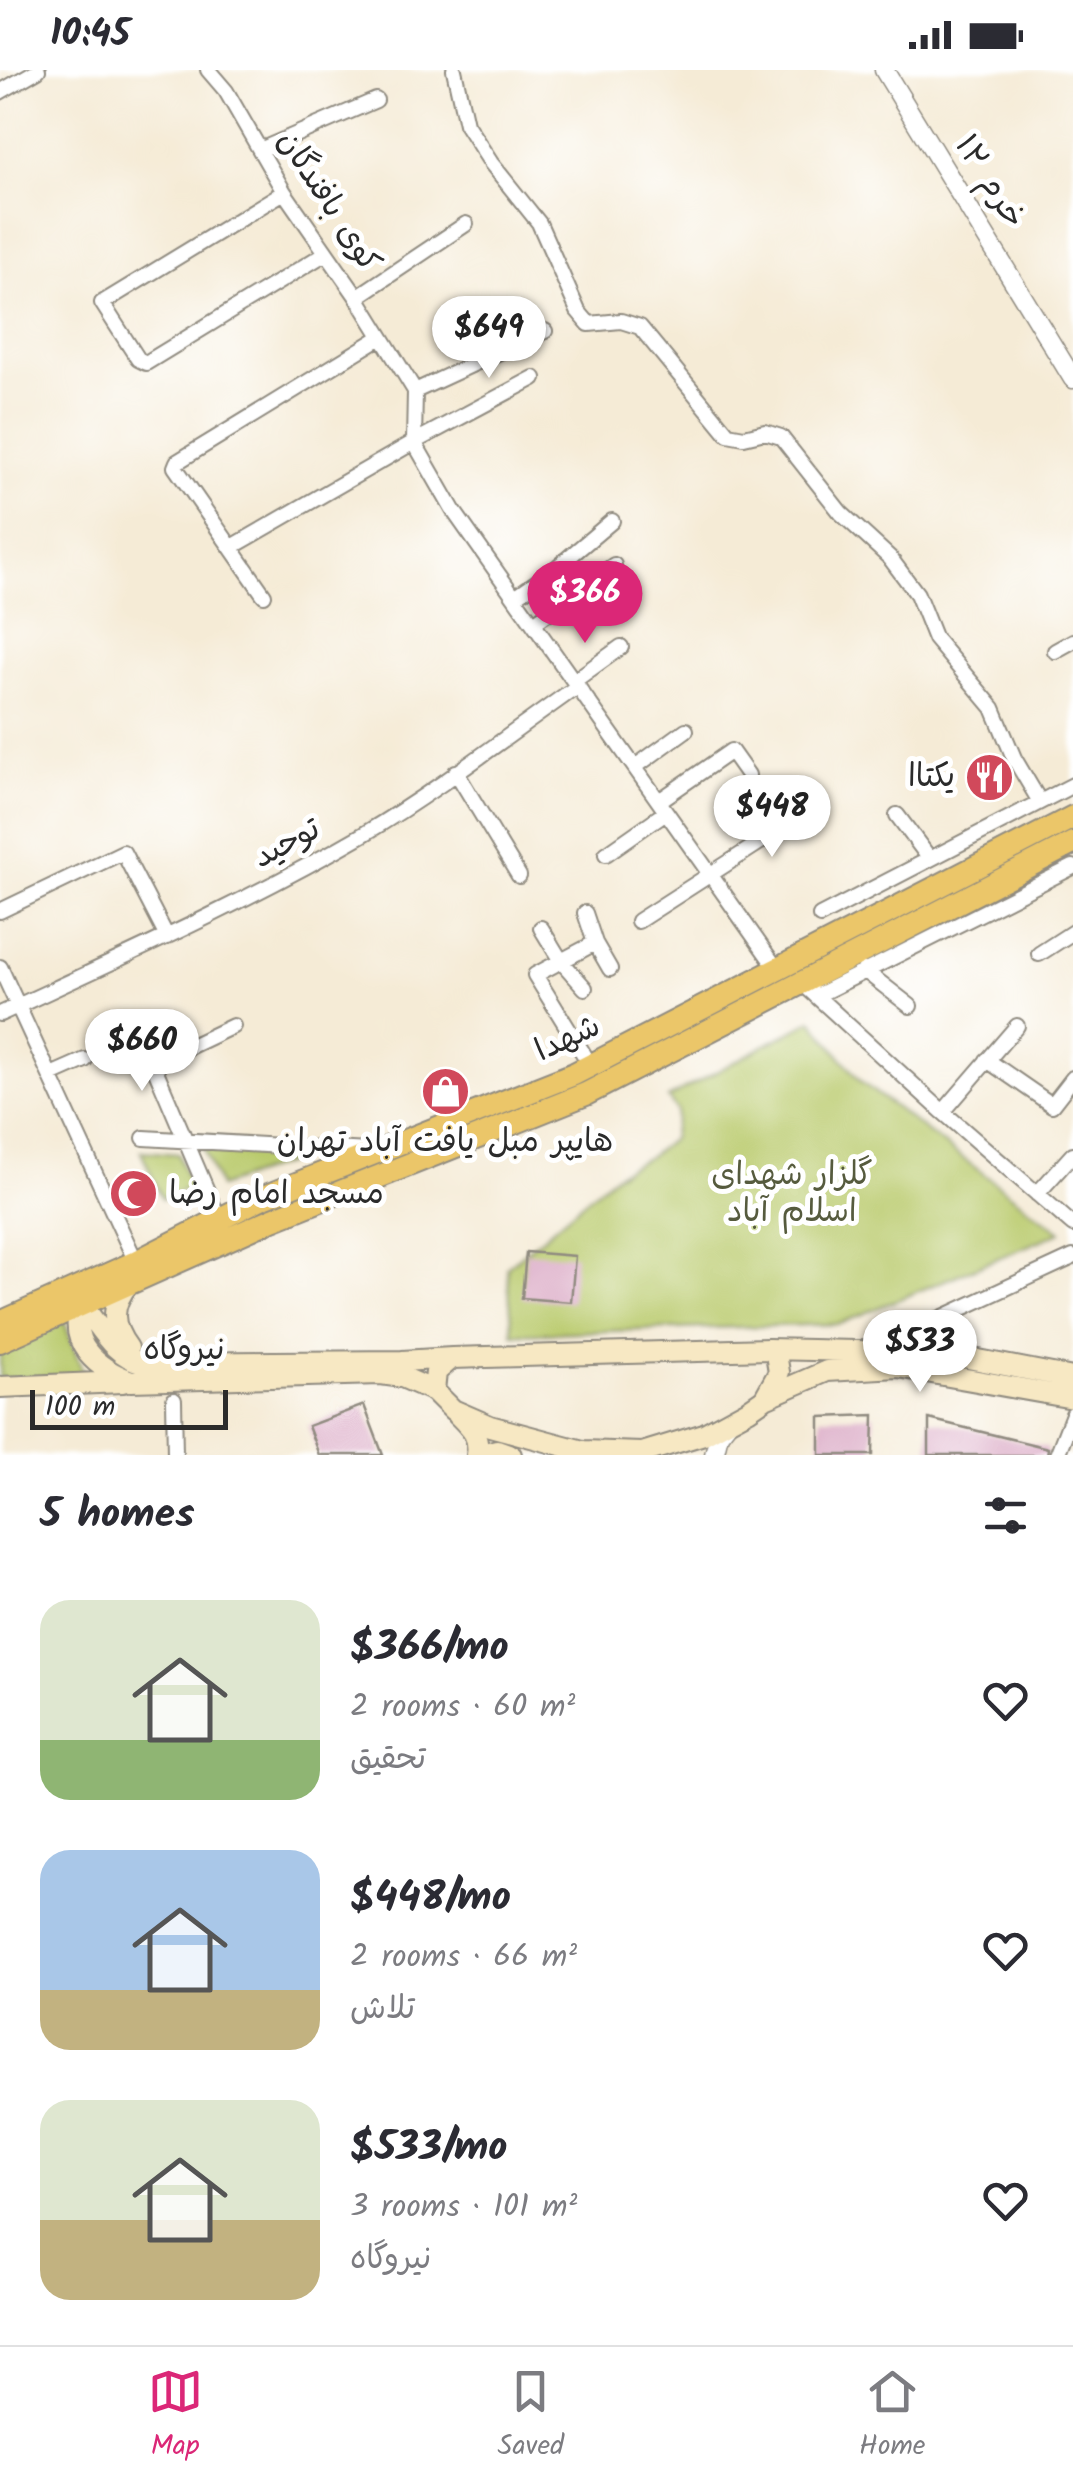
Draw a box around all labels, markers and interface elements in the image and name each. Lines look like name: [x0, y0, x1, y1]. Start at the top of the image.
text: 10:45: [50, 5, 130, 65]
street label: کوی بافندگان: [263, 121, 393, 283]
street label: خرم ۱۲: [940, 125, 1038, 239]
pin: $649: [430, 296, 548, 381]
text: $649: [454, 303, 524, 354]
pin: $366: [526, 561, 644, 646]
text: $366: [549, 568, 621, 619]
restaurant icon: یکتاا: [964, 751, 1016, 803]
place label: یکتاا: [908, 752, 955, 803]
pin: $448: [713, 775, 831, 860]
text: $448: [736, 782, 808, 833]
street label: توحید: [244, 805, 331, 883]
street label: شهدا: [527, 1002, 609, 1076]
pin: $660: [83, 1009, 201, 1094]
text: $660: [107, 1016, 177, 1067]
shop icon: هایپر مبل یافت آباد تهران: [419, 1066, 471, 1118]
place label: هایپر مبل یافت آباد تهران: [277, 1117, 613, 1168]
park label: گلزار شهدای اسلام آباد: [711, 1150, 873, 1238]
mosque icon: مسجد امام رضا: [108, 1168, 160, 1220]
place label: مسجد امام رضا: [169, 1169, 384, 1220]
pin: $533: [861, 1310, 979, 1395]
text: $533: [885, 1317, 955, 1368]
street label: نیروگاه: [143, 1325, 225, 1376]
scale bar: [30, 1385, 228, 1430]
text: 100 m: [45, 1385, 115, 1430]
text: 5 homes: [40, 1482, 195, 1549]
icon: filters: [978, 1488, 1033, 1543]
text: $366/mo: [350, 1615, 509, 1682]
icon: home: [120, 1640, 240, 1760]
icon: heart: [978, 1673, 1033, 1728]
text: 2 rooms · 60 m²: [350, 1682, 575, 1733]
text: تحقیق: [350, 1734, 426, 1785]
text: $448/mo: [350, 1865, 511, 1932]
icon: home: [120, 1890, 240, 2010]
icon: heart: [978, 1923, 1033, 1978]
text: 2 rooms · 66 m²: [350, 1932, 577, 1983]
text: تلاش: [350, 1984, 415, 2035]
text: $533/mo: [350, 2115, 507, 2182]
icon: home: [120, 2140, 240, 2260]
icon: heart: [978, 2173, 1033, 2228]
text: 3 rooms · 101 m²: [350, 2182, 577, 2233]
text: نیروگاه: [350, 2234, 431, 2285]
tab: Map: [148, 2364, 203, 2469]
tab: Saved: [498, 2364, 564, 2469]
tab: Home: [859, 2364, 925, 2469]

